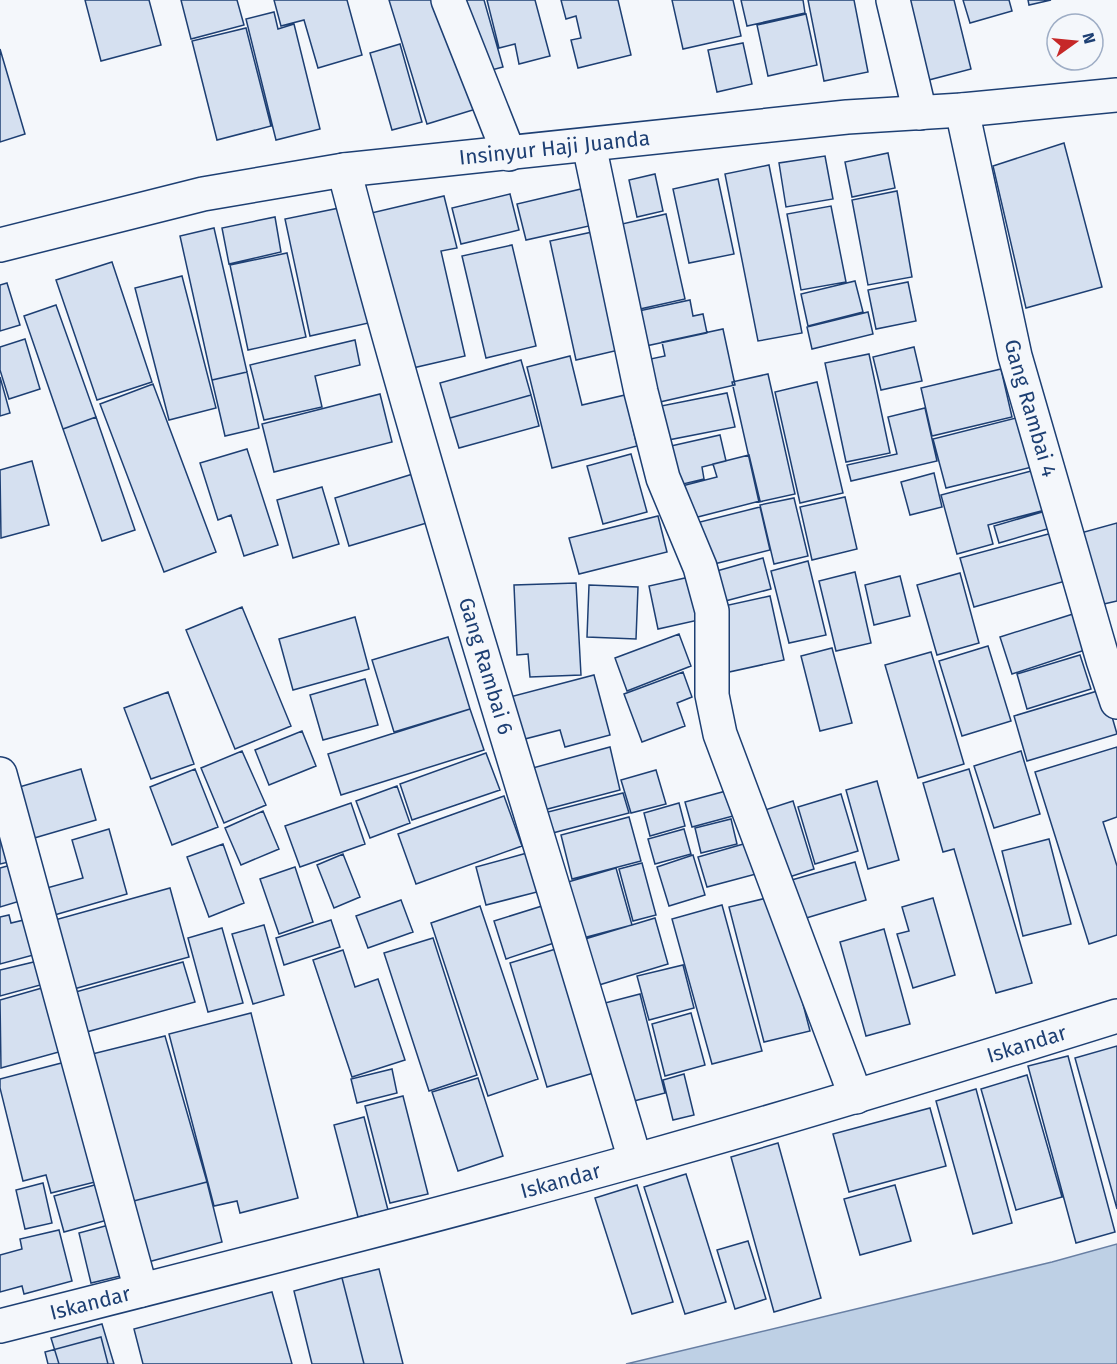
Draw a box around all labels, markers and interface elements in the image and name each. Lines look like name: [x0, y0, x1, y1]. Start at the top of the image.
north arrow: [1045, 12, 1105, 72]
text: N: [1078, 31, 1100, 46]
street label: Insinyur Haji Juanda: [458, 125, 651, 171]
street label: Gang Rambai 4: [999, 337, 1062, 480]
street label: Gang Rambai 6: [453, 594, 519, 738]
street label: Iskandar: [984, 1019, 1070, 1069]
street label: Iskandar: [517, 1158, 604, 1204]
street label: Iskandar: [47, 1280, 133, 1326]

